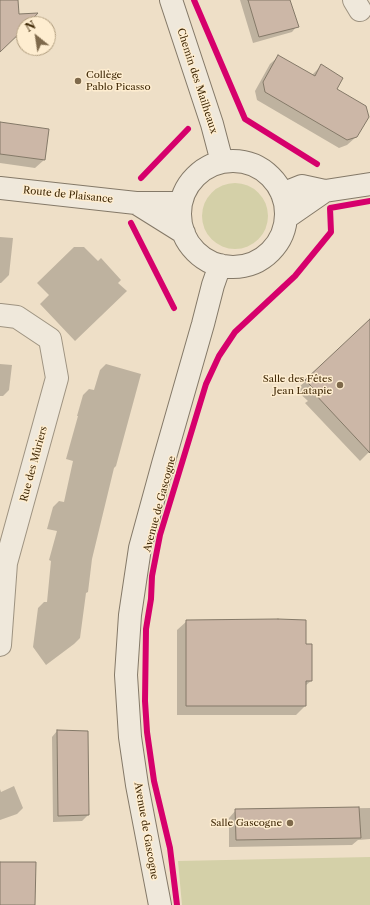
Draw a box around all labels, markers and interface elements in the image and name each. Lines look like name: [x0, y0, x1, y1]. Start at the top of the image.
north arrow: [16, 16, 56, 56]
text: N: [23, 18, 38, 35]
street label: Chemin des Mailheaux: [174, 27, 220, 135]
place label: Collège Pablo Picasso: [86, 69, 151, 92]
marker: Collège Pablo Picasso: [73, 76, 83, 86]
street label: Route de Plaisance: [22, 184, 114, 206]
place label: Salle des Fêtes Jean Latapie: [263, 373, 332, 396]
marker: Salle des Fêtes Jean Latapie: [335, 380, 345, 390]
street label: Rue des Mûriers: [18, 425, 50, 503]
street label: Avenue de Gascogne: [141, 455, 179, 553]
street label: Avenue de Gascogne: [132, 781, 160, 881]
place label: Salle Gascogne: [210, 817, 282, 829]
marker: Salle Gascogne: [285, 818, 295, 828]

